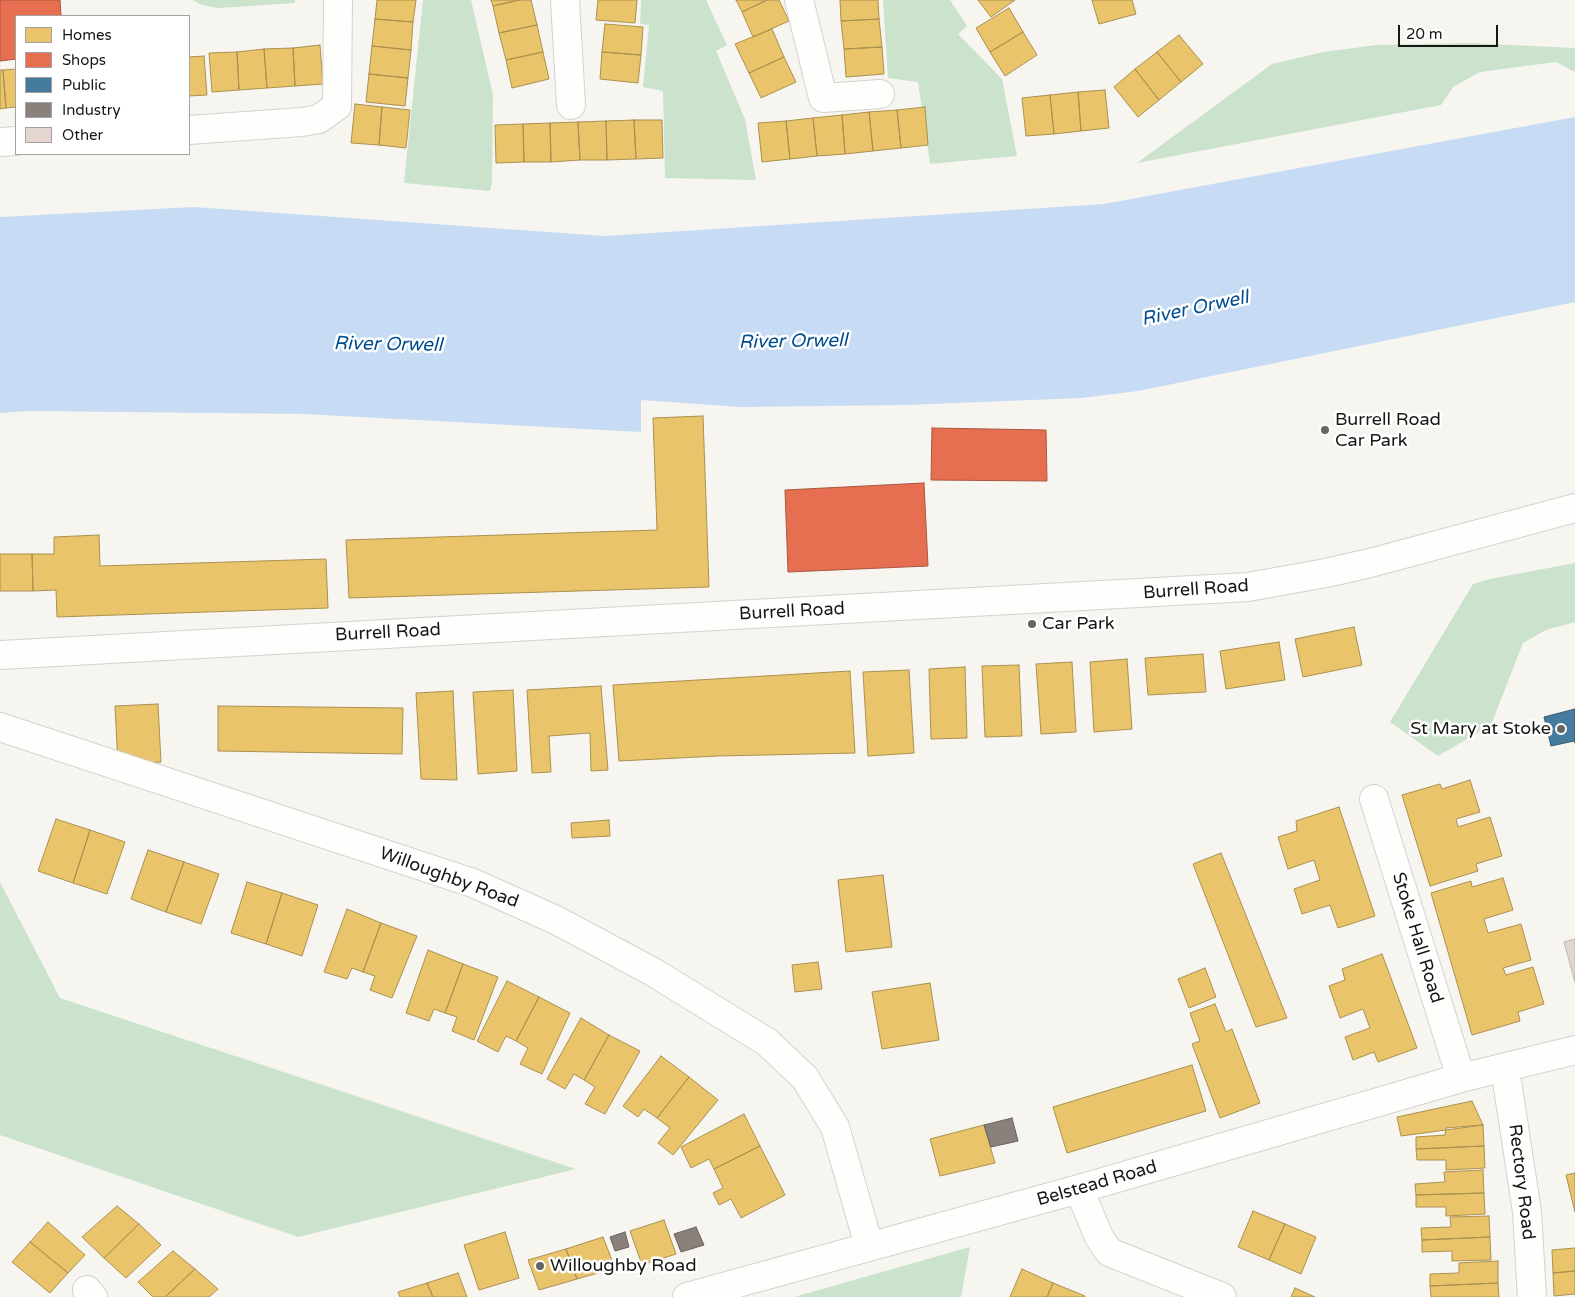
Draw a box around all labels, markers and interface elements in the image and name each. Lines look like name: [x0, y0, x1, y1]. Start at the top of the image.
legend: [15, 15, 190, 155]
scale bar: [1400, 15, 1500, 47]
text: 20 m: [1406, 25, 1443, 43]
text: Homes: [62, 26, 112, 44]
text: Shops: [62, 51, 106, 69]
text: Public: [62, 76, 106, 94]
text: Industry: [62, 101, 121, 119]
text: Other: [62, 126, 103, 144]
water label: River Orwell: [1139, 287, 1251, 331]
water label: River Orwell: [738, 330, 848, 354]
water label: River Orwell: [333, 333, 443, 357]
place label: Burrell Road Car Park: [1335, 409, 1441, 452]
marker: Burrell Road Car Park: [1319, 424, 1331, 436]
street label: Burrell Road: [1142, 576, 1250, 604]
street label: Burrell Road: [739, 598, 845, 626]
place label: Car Park: [1042, 613, 1115, 635]
marker: Car Park: [1026, 618, 1038, 630]
street label: Burrell Road: [335, 619, 441, 647]
place label: St Mary at Stoke: [1410, 718, 1551, 740]
marker: St Mary at Stoke: [1555, 723, 1567, 735]
street label: Willoughby Road: [376, 843, 522, 913]
street label: Stoke Hall Road: [1387, 870, 1447, 1006]
street label: Rectory Road: [1503, 1123, 1539, 1241]
street label: Belstead Road: [1034, 1157, 1160, 1211]
place label: Willoughby Road: [550, 1255, 697, 1277]
marker: Willoughby Road: [534, 1260, 546, 1272]

